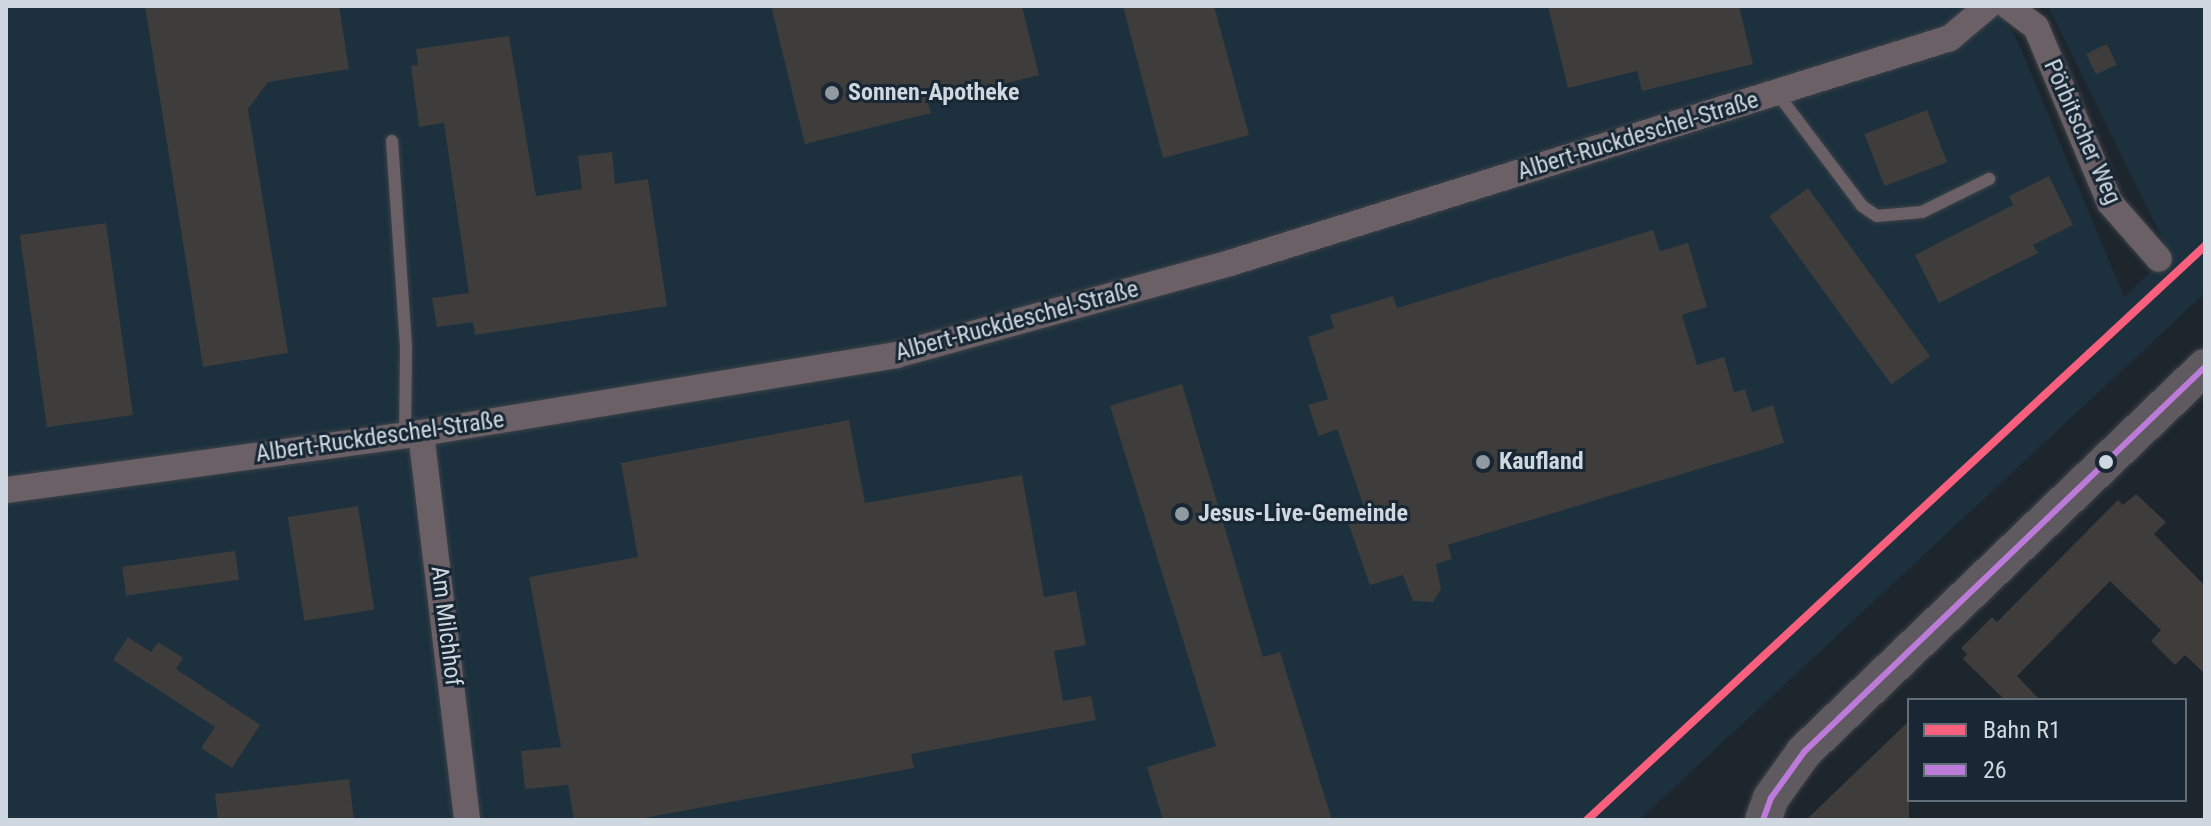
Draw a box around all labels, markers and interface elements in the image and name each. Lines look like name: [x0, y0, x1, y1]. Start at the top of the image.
street label: Pörbitscher Weg: [2037, 55, 2127, 209]
place label: Sonnen-Apotheke: [848, 79, 1019, 107]
marker: Sonnen-Apotheke: [823, 84, 841, 102]
street label: Albert-Ruckdeschel-Straße: [1514, 86, 1762, 186]
street label: Albert-Ruckdeschel-Straße: [892, 275, 1142, 367]
street label: Albert-Ruckdeschel-Straße: [254, 405, 506, 469]
place label: Kaufland: [1499, 448, 1584, 476]
marker: Kaufland: [1474, 453, 1492, 471]
unlabelled marker: [2098, 454, 2114, 470]
place label: Jesus-Live-Gemeinde: [1198, 500, 1408, 528]
marker: Jesus-Live-Gemeinde: [1173, 505, 1191, 523]
street label: Am Milchhof: [424, 564, 468, 688]
legend: [1907, 698, 2187, 802]
text: Bahn R1: [1983, 716, 2061, 744]
text: 26: [1983, 756, 2007, 784]

